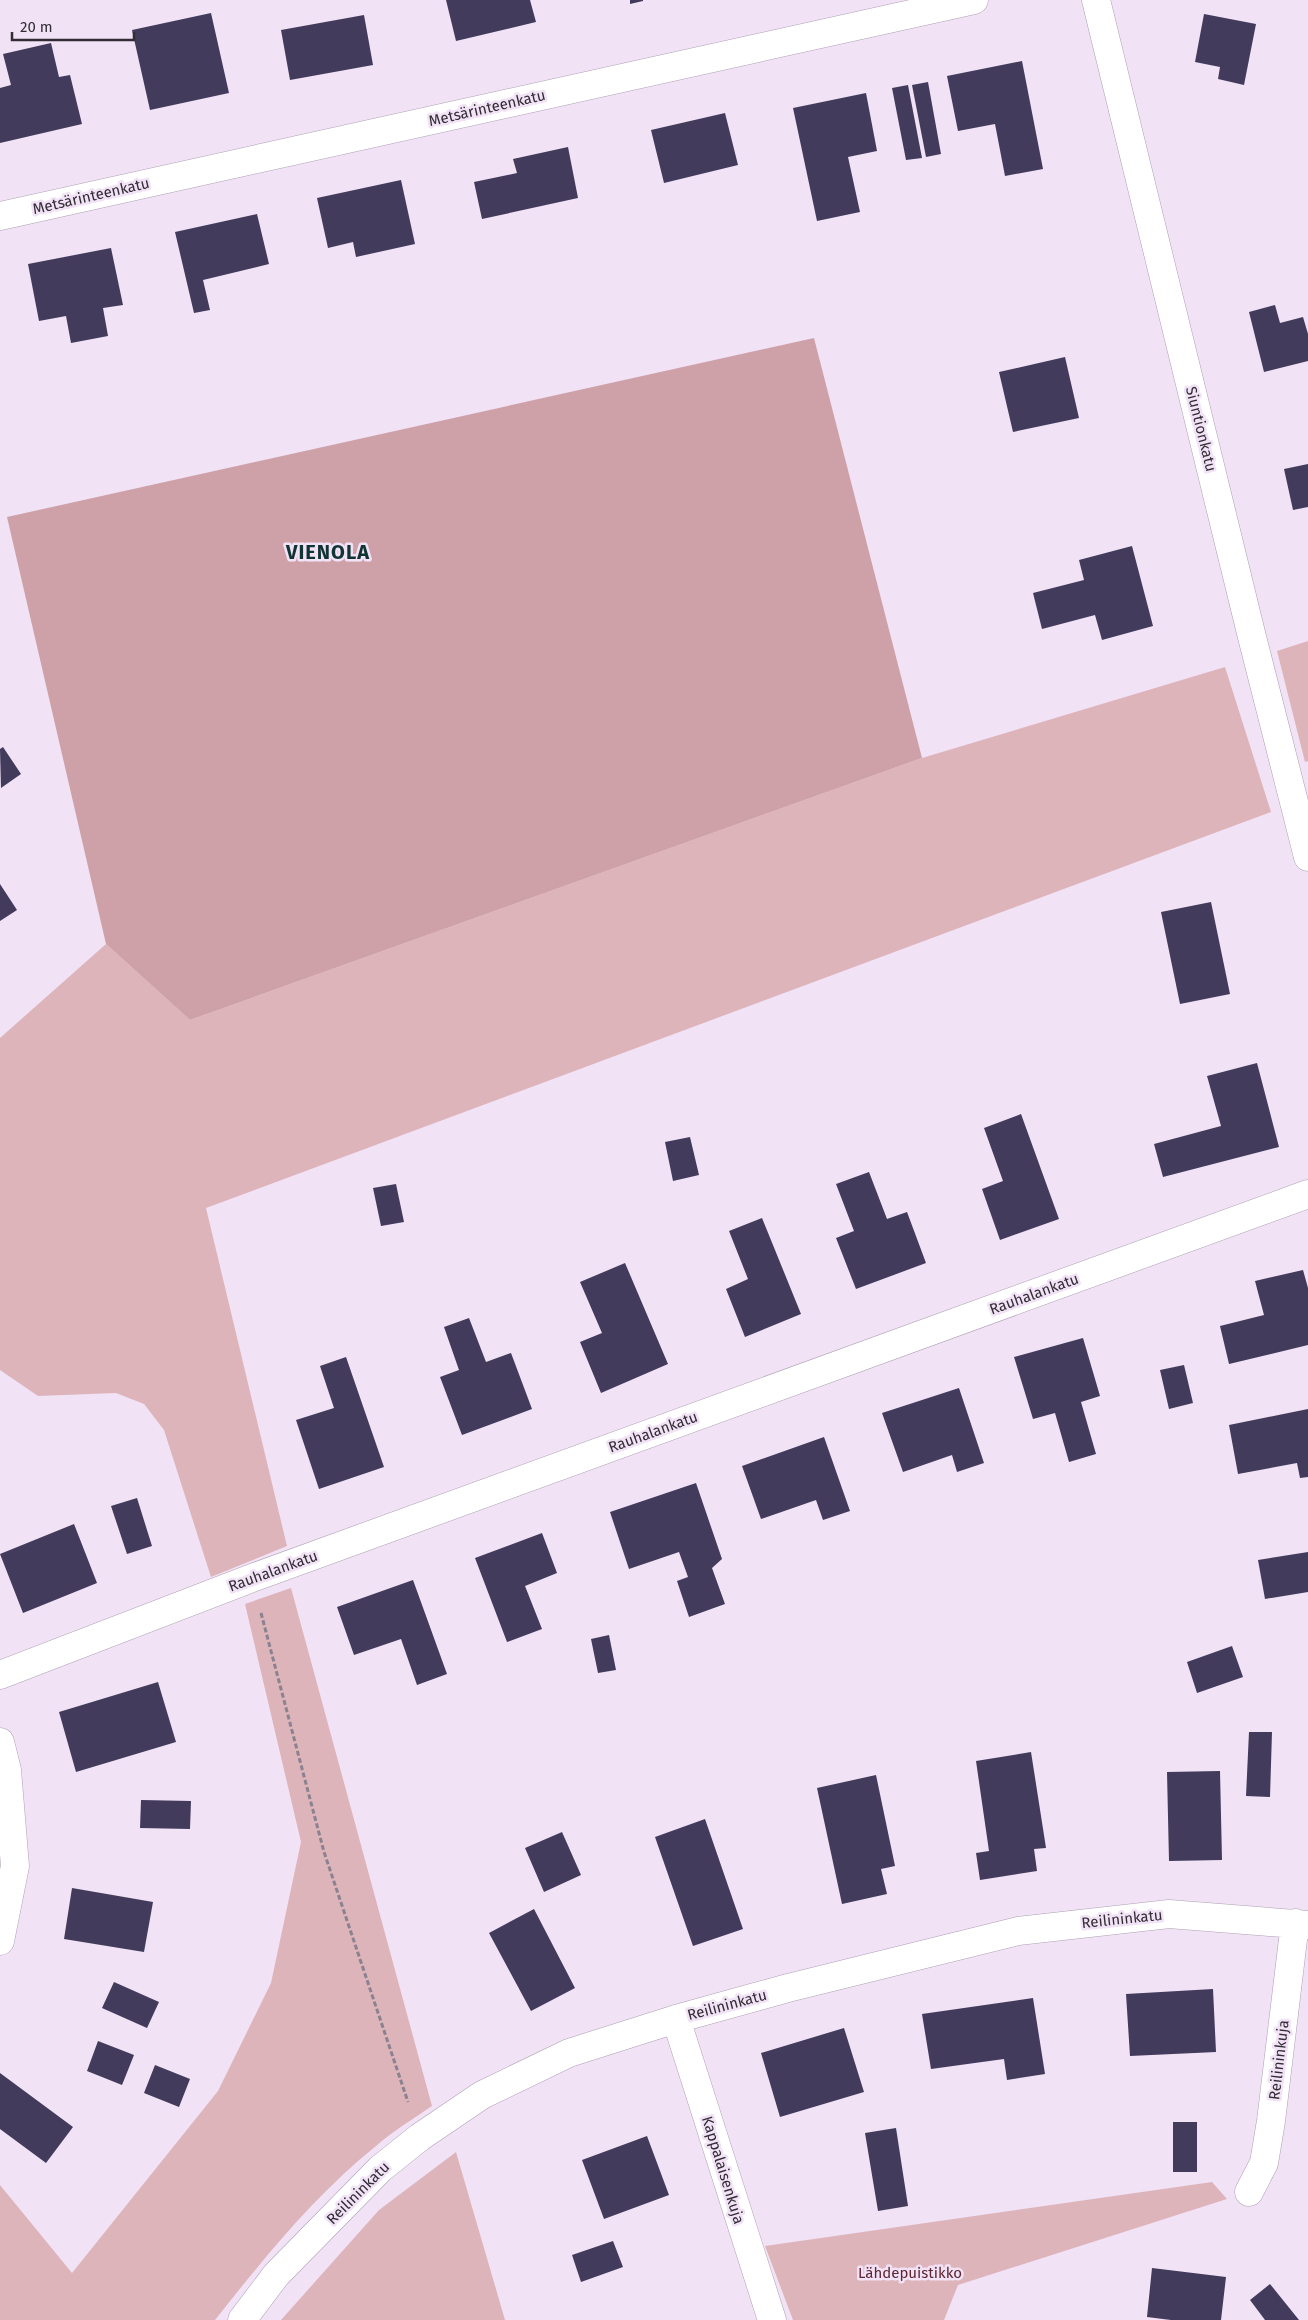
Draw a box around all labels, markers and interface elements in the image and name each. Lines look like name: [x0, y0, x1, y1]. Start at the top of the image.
scale bar: [12, 10, 135, 42]
text: 20 m: [20, 18, 53, 36]
street label: Metsärinteenkatu: [427, 86, 547, 130]
street label: Metsärinteenkatu: [31, 174, 151, 218]
street label: Siuntionkatu: [1182, 385, 1220, 473]
district label: VIENOLA: [285, 540, 370, 564]
street label: Rauhalankatu: [987, 1270, 1081, 1318]
street label: Rauhalankatu: [606, 1408, 700, 1456]
street label: Rauhalankatu: [226, 1547, 320, 1595]
street label: Reilininkatu: [1081, 1906, 1163, 1932]
street label: Reilininkatu: [685, 1986, 769, 2024]
street label: Reilininkuja: [1265, 2019, 1293, 2101]
street label: Kappalaisenkuja: [698, 2114, 748, 2226]
street label: Reilininkatu: [323, 2158, 393, 2228]
park label: Lähdepuistikko: [858, 2264, 962, 2282]

